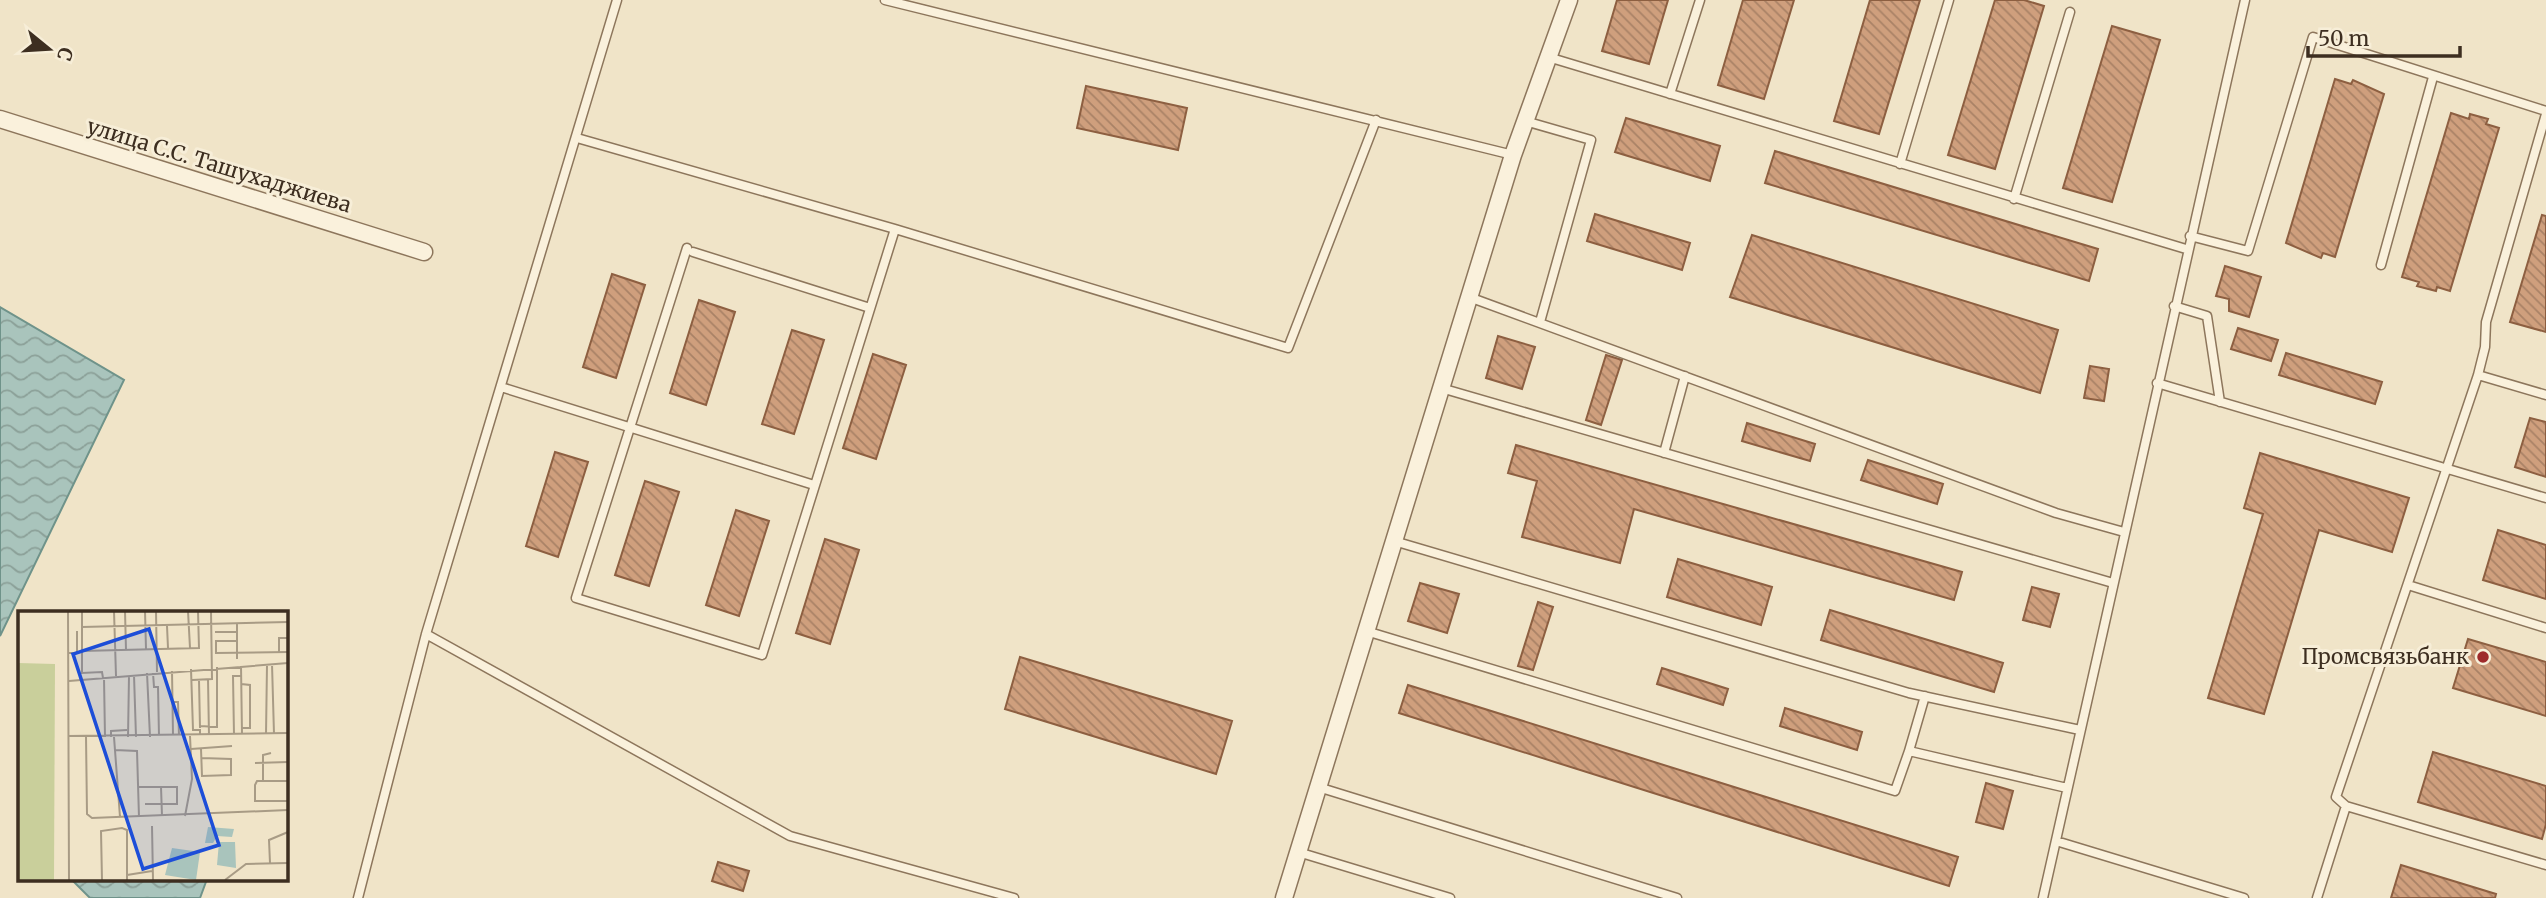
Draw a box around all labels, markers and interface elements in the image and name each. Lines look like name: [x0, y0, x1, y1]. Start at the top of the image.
north arrow: [14, 14, 84, 84]
scale bar: [2308, 14, 2460, 58]
text: 50 m: [2318, 25, 2369, 52]
text: С: [52, 45, 79, 64]
street label: улица С.С. Ташухаджиева: [84, 112, 355, 219]
inset map: [18, 611, 287, 880]
place label: Промсвязьбанк: [2302, 643, 2469, 670]
marker: Промсвязьбанк: [2475, 649, 2491, 665]

